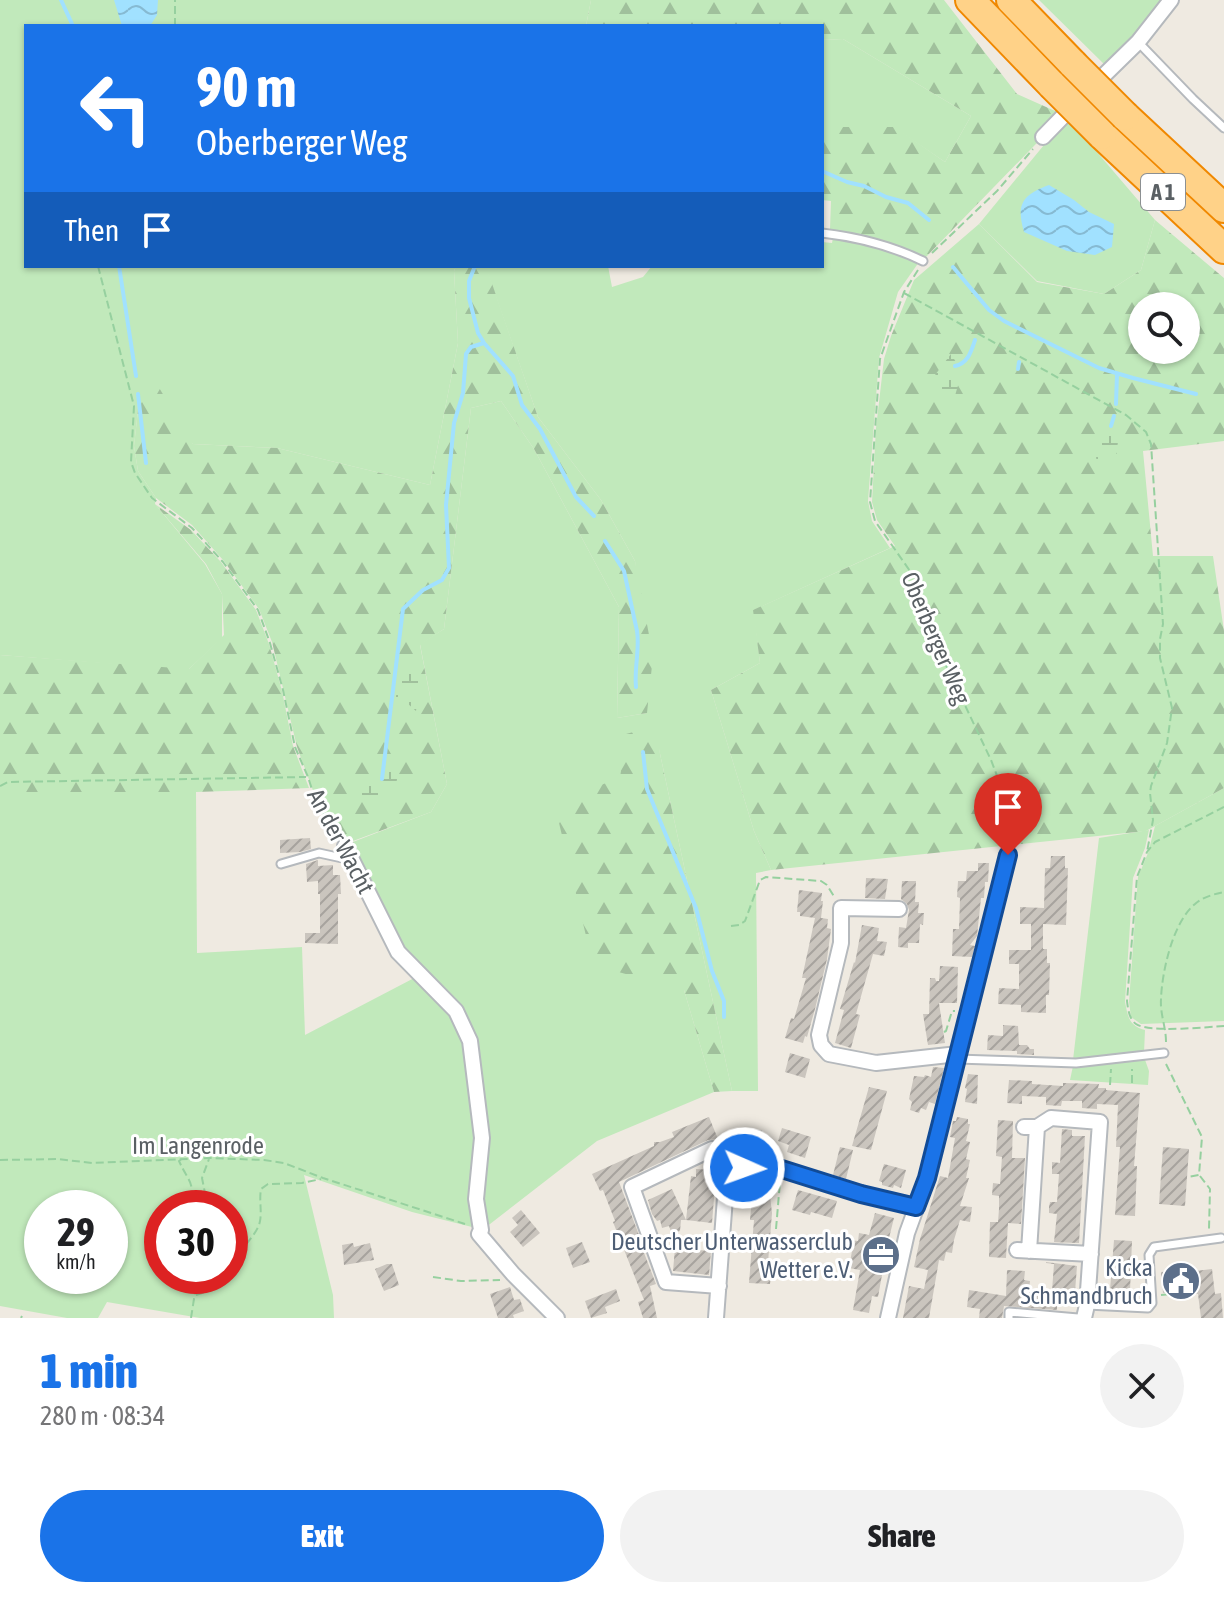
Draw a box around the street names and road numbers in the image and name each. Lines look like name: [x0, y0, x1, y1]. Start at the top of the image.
road number: A 1: [1141, 174, 1185, 210]
street label: Oberberger Weg: [896, 568, 976, 709]
street label: An der Wacht: [302, 784, 380, 898]
street label: Im Langenrode: [132, 1132, 264, 1159]

